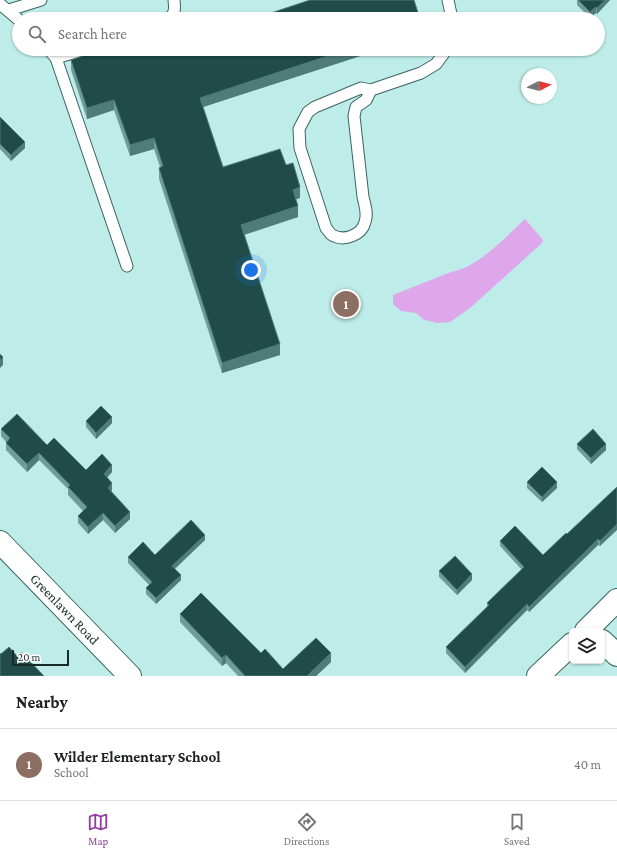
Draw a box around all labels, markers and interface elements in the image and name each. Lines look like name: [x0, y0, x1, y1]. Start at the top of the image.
search box: [12, 12, 605, 56]
icon: search: [26, 23, 48, 45]
text: Search here: [58, 26, 127, 42]
north arrow: [521, 68, 557, 104]
your location: [241, 260, 261, 280]
pin: 1: [333, 289, 359, 319]
street label: Greenlawn Road: [27, 570, 103, 648]
map controls: [569, 628, 605, 664]
button: layers: [569, 628, 605, 664]
scale bar: [12, 648, 69, 667]
text: 20 m: [18, 651, 40, 663]
text: Nearby: [16, 693, 68, 712]
text: Wilder Elementary School: [54, 749, 221, 765]
text: 1: [27, 757, 31, 772]
text: 40 m: [574, 757, 601, 772]
text: School: [54, 765, 89, 780]
tab: Map: [87, 811, 109, 847]
tab: Directions: [284, 811, 329, 847]
tab: Saved: [504, 811, 530, 847]

